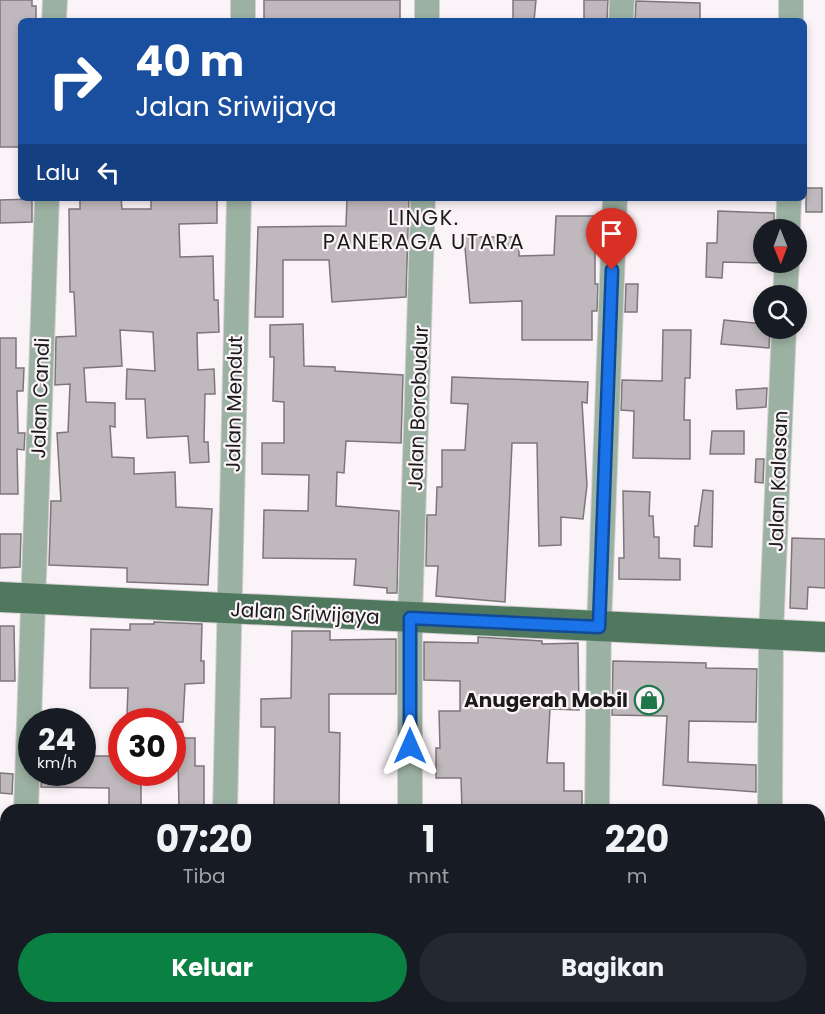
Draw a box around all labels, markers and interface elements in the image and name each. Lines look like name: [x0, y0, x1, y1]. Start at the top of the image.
text: 40 m: [135, 32, 244, 91]
icon: right: [36, 42, 114, 120]
text: Jalan Sriwijaya: [135, 88, 337, 125]
icon: left: [92, 156, 125, 189]
text: Lalu: [36, 157, 80, 188]
district label: LINGK. PANERAGA UTARA: [323, 203, 525, 256]
pin: [586, 208, 637, 270]
icon: arrive: [595, 217, 628, 250]
north arrow: [753, 219, 807, 273]
map controls: [753, 219, 807, 339]
button: search: [753, 285, 807, 339]
street label: Jalan Borobudur: [401, 324, 435, 492]
street label: Jalan Mendut: [219, 335, 249, 473]
street label: Jalan Candi: [24, 337, 56, 459]
street label: Jalan Kalasan: [762, 410, 794, 552]
street label: Jalan Sriwijaya: [230, 595, 380, 631]
shop icon: Anugerah Mobil: [633, 684, 665, 716]
place label: Anugerah Mobil: [464, 686, 628, 714]
speed limit sign: 30: [108, 708, 186, 786]
position arrow: [378, 714, 442, 778]
text: 24: [38, 718, 76, 761]
text: km/h: [37, 752, 77, 773]
text: 07:20: [156, 814, 253, 865]
text: 1: [422, 814, 435, 865]
text: 220: [605, 814, 669, 865]
text: Tiba: [183, 862, 226, 890]
text: mnt: [408, 862, 449, 890]
text: m: [627, 862, 647, 890]
button: Keluar: [18, 933, 407, 1002]
button: Bagikan: [419, 933, 807, 1002]

